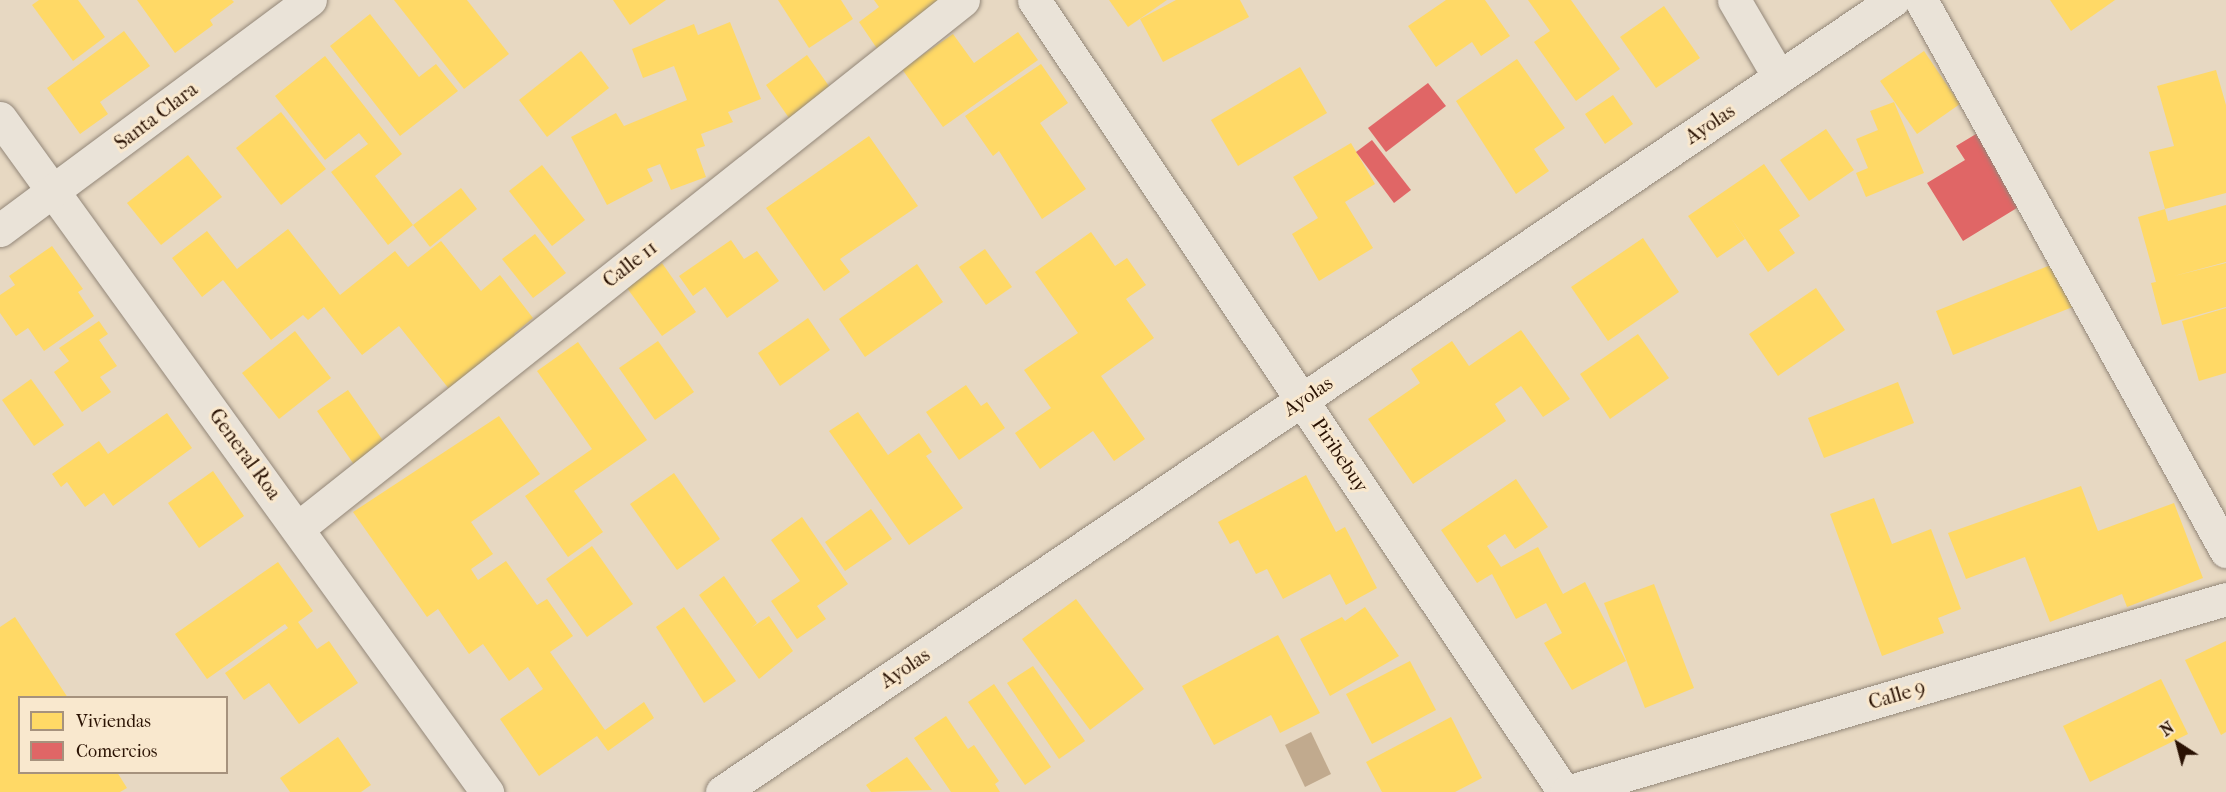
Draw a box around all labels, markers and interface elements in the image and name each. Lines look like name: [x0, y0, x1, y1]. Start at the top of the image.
street label: Santa Clara: [110, 77, 202, 155]
street label: Ayolas: [1681, 99, 1739, 149]
street label: Calle 11: [598, 235, 662, 293]
street label: Ayolas: [1279, 371, 1337, 421]
street label: General Roa: [204, 404, 286, 504]
street label: Piribebuy: [1306, 413, 1374, 497]
street label: Ayolas: [876, 643, 934, 693]
street label: Calle 9: [1866, 675, 1928, 715]
legend: [18, 696, 228, 774]
text: Viviendas: [76, 711, 151, 732]
north arrow: [2148, 714, 2208, 774]
text: N: [2157, 718, 2178, 740]
text: Comercios: [76, 741, 157, 762]

